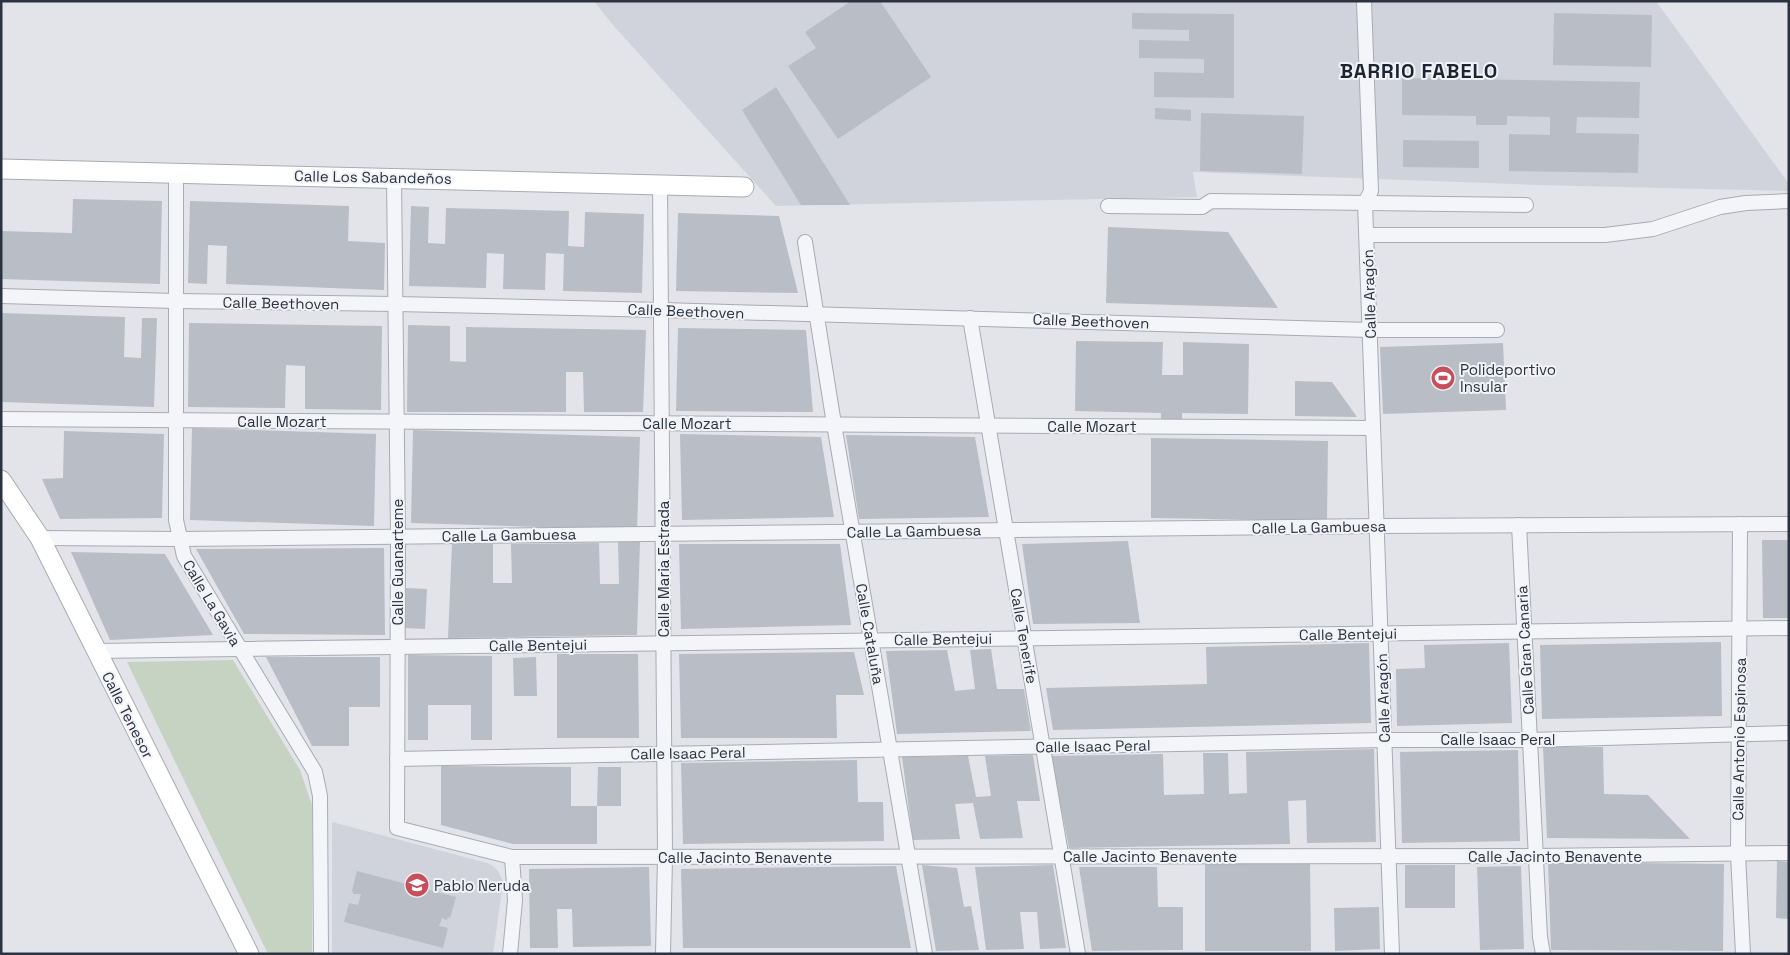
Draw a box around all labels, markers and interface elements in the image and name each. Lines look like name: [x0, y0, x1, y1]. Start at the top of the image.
district label: BARRIO FABELO: [1340, 58, 1498, 84]
street label: Calle Los Sabandeños: [294, 166, 452, 188]
street label: Calle Aragón: [1358, 249, 1380, 339]
street label: Calle Beethoven: [223, 292, 339, 314]
street label: Calle Beethoven: [627, 299, 745, 323]
street label: Calle Beethoven: [1032, 309, 1150, 333]
place label: Polideportivo Insular: [1460, 360, 1556, 396]
sports icon: Polideportivo Insular: [1430, 365, 1456, 391]
street label: Calle Mozart: [237, 412, 327, 431]
street label: Calle Mozart: [642, 414, 732, 433]
street label: Calle Mozart: [1047, 417, 1137, 436]
street label: Calle Guanarteme: [388, 498, 407, 625]
street label: Calle Maria Estrada: [654, 500, 673, 637]
street label: Calle La Gambuesa: [1252, 516, 1387, 538]
street label: Calle La Gambuesa: [847, 520, 982, 542]
street label: Calle La Gambuesa: [442, 524, 577, 546]
street label: Calle La Gavia: [179, 556, 245, 650]
street label: Calle Cataluña: [852, 582, 888, 686]
street label: Calle Gran Canaria: [1512, 585, 1538, 715]
street label: Calle Tenerife: [1006, 587, 1042, 685]
street label: Calle Bentejui: [1299, 624, 1397, 644]
street label: Calle Bentejui: [894, 629, 992, 649]
street label: Calle Bentejui: [489, 635, 587, 655]
street label: Calle Aragón: [1372, 653, 1394, 743]
street label: Calle Antonio Espinosa: [1728, 657, 1750, 821]
street label: Calle Tenesor: [98, 668, 158, 762]
street label: Calle Isaac Peral: [1440, 730, 1556, 749]
street label: Calle Isaac Peral: [1035, 735, 1151, 757]
street label: Calle Isaac Peral: [630, 742, 746, 764]
street label: Calle Jacinto Benavente: [1063, 847, 1237, 866]
street label: Calle Jacinto Benavente: [1468, 847, 1642, 866]
street label: Calle Jacinto Benavente: [658, 848, 832, 867]
school or university icon: Pablo Neruda: [404, 872, 430, 898]
place label: Pablo Neruda: [434, 876, 530, 895]

